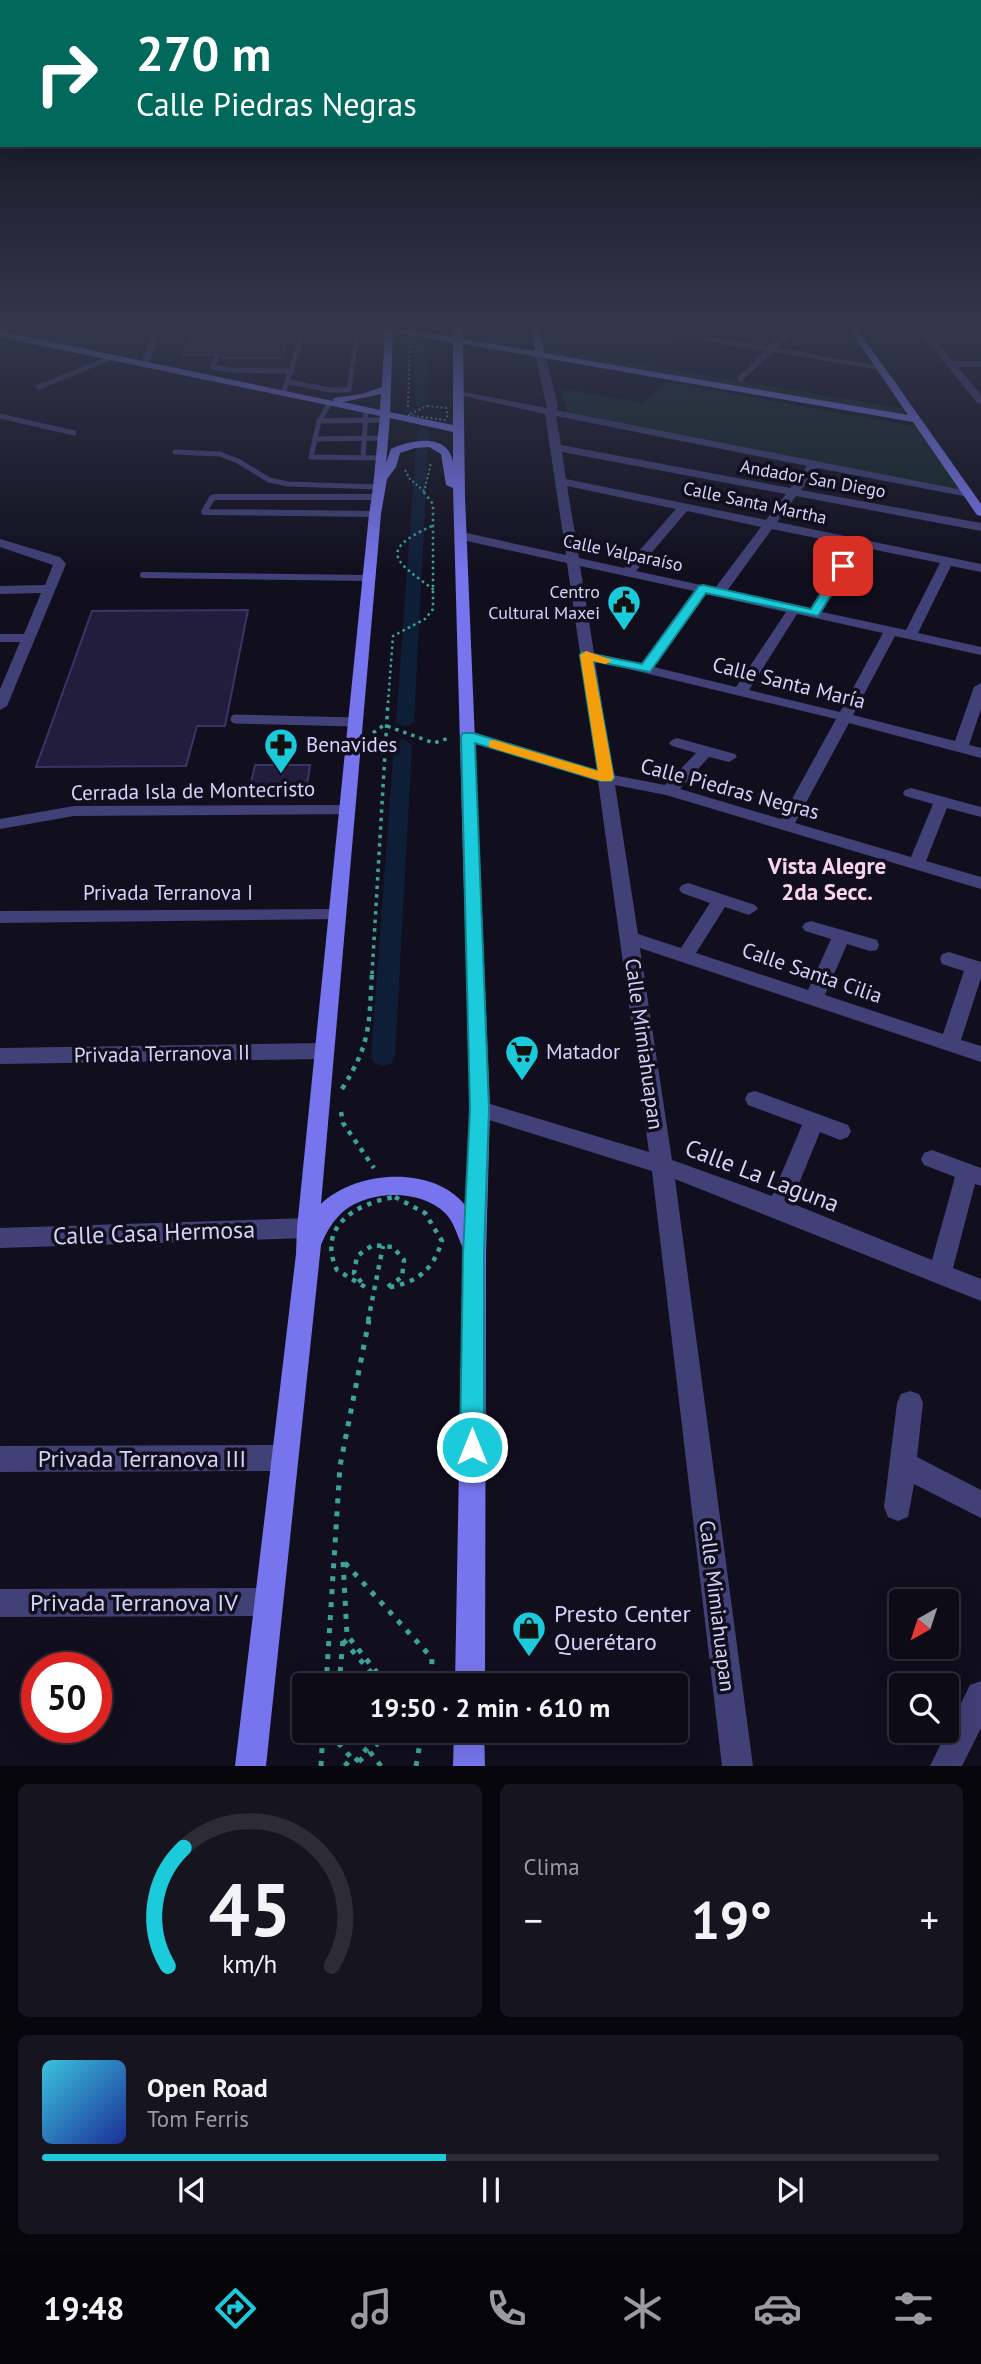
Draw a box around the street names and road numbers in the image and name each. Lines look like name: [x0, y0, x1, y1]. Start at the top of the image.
street label: Andador San Diego: [739, 454, 888, 503]
street label: Calle Santa Martha: [681, 476, 829, 529]
street label: Calle Valparaíso: [561, 529, 685, 576]
street label: Calle Santa María: [710, 650, 869, 715]
street label: Calle Piedras Negras: [638, 752, 823, 825]
street label: Cerrada Isla de Montecristo: [71, 775, 315, 806]
street label: Privada Terranova I: [83, 879, 253, 906]
street label: Calle Santa Cilia: [738, 936, 886, 1009]
street label: Calle Mimiahuapan: [619, 957, 670, 1131]
street label: Privada Terranova II: [74, 1038, 250, 1069]
street label: Calle La Laguna: [681, 1132, 844, 1219]
street label: Calle Casa Hermosa: [52, 1213, 256, 1252]
street label: Privada Terranova III: [38, 1443, 246, 1474]
street label: Calle Mimiahuapan: [694, 1519, 741, 1693]
street label: Privada Terranova IV: [30, 1587, 238, 1618]

